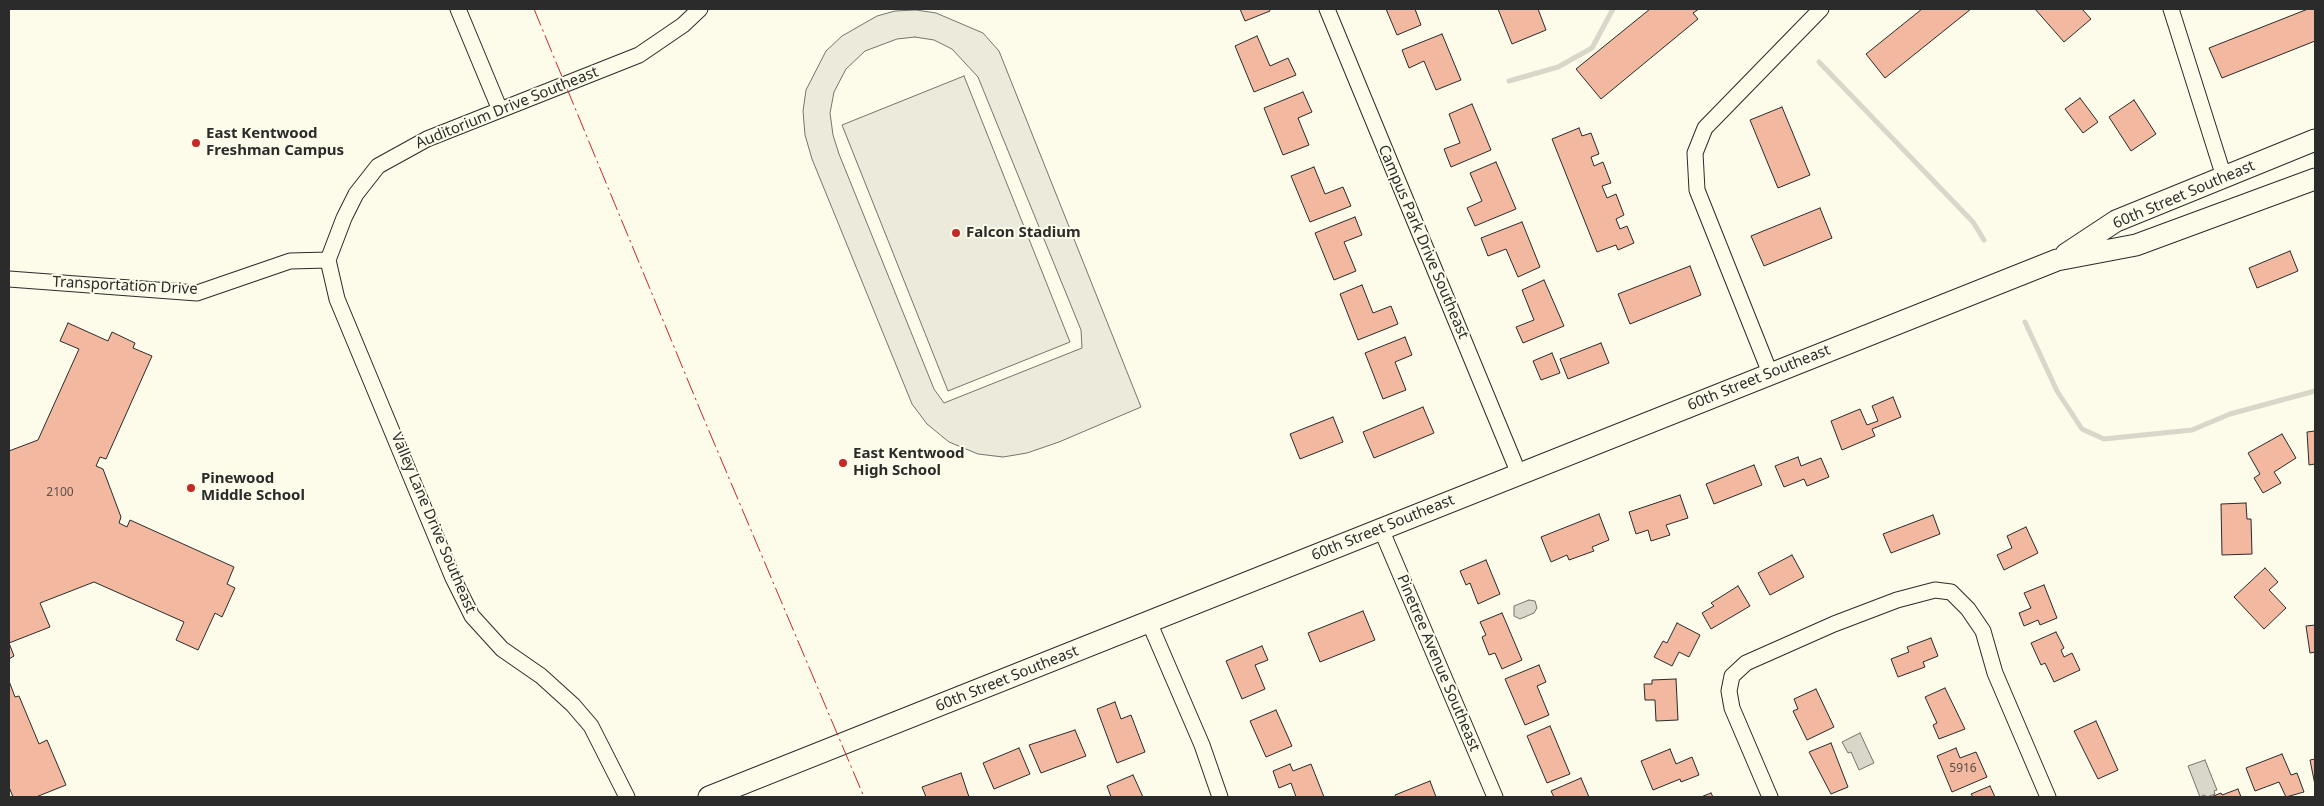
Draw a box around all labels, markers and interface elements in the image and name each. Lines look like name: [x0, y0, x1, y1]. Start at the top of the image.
street label: Auditorium Drive Southeast: [413, 63, 601, 153]
place label: East Kentwood Freshman Campus: [206, 125, 344, 160]
marker: East Kentwood Freshman Campus: [190, 137, 202, 149]
street label: Campus Park Drive Southeast: [1374, 142, 1472, 342]
street label: 60th Street Southeast: [2110, 157, 2258, 233]
place label: Falcon Stadium: [966, 224, 1081, 242]
marker: Falcon Stadium: [950, 227, 962, 239]
street label: Transportation Drive: [52, 273, 198, 299]
street label: 60th Street Southeast: [1685, 341, 1833, 415]
street label: Valley Lane Drive Southeast: [387, 430, 479, 616]
place label: East Kentwood High School: [853, 445, 965, 480]
marker: East Kentwood High School: [837, 457, 849, 469]
place label: Pinewood Middle School: [201, 470, 305, 505]
marker: Pinewood Middle School: [185, 482, 197, 494]
house number: 2100: [46, 486, 74, 500]
street label: 60th Street Southeast: [1309, 491, 1457, 565]
street label: Pinetree Avenue Southeast: [1393, 572, 1483, 754]
street label: 60th Street Southeast: [933, 642, 1081, 716]
house number: 5916: [1949, 762, 1977, 776]

